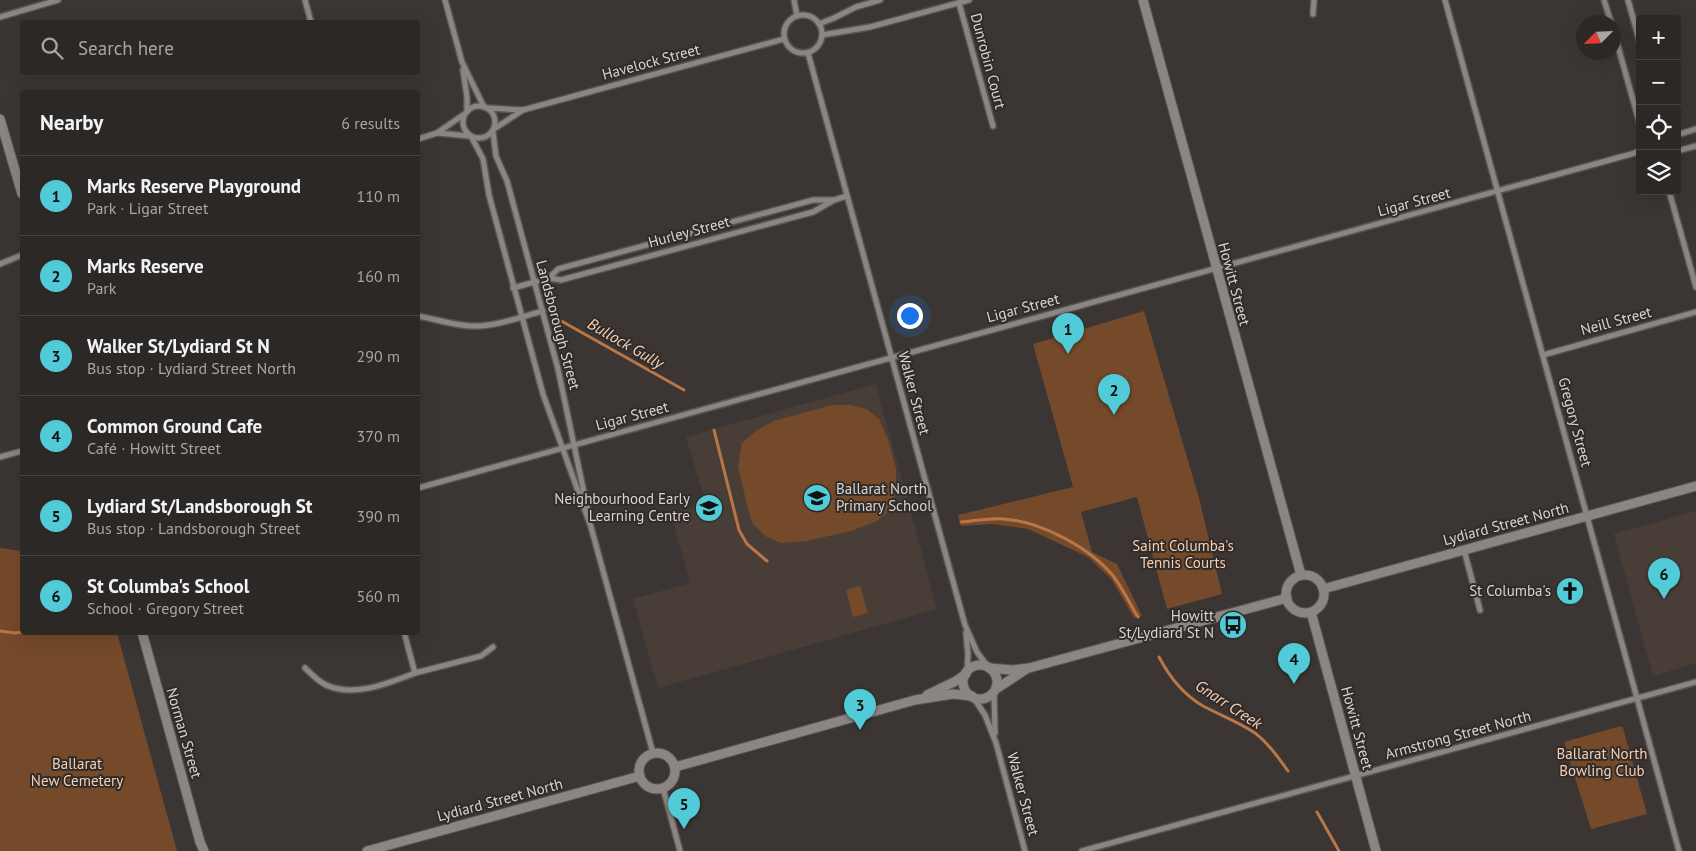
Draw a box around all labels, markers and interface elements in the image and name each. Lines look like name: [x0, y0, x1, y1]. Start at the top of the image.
street label: Dunrobin Court: [967, 11, 1010, 111]
north arrow: [1576, 15, 1621, 60]
map controls: [1636, 15, 1681, 195]
button: +: [1636, 15, 1681, 60]
search box: [20, 20, 420, 75]
icon: search: [38, 34, 66, 62]
text: Search here: [78, 36, 174, 60]
street label: Havelock Street: [600, 39, 702, 84]
button: −: [1636, 60, 1681, 105]
button: locate: [1636, 105, 1681, 150]
text: Nearby: [40, 109, 103, 136]
text: 6 results: [341, 113, 400, 133]
button: layers: [1636, 150, 1681, 195]
text: Marks Reserve Playground: [87, 174, 301, 198]
street label: Ligar Street: [1375, 183, 1452, 220]
text: 1: [51, 186, 61, 206]
text: 110 m: [357, 186, 400, 206]
text: Park · Ligar Street: [87, 198, 208, 218]
street label: Hurley Street: [646, 212, 732, 252]
street label: Howitt Street: [1214, 240, 1255, 328]
text: Marks Reserve: [87, 254, 204, 278]
street label: Landsborough Street: [532, 258, 585, 392]
text: 2: [51, 266, 61, 286]
text: 160 m: [357, 266, 400, 286]
text: Park: [87, 278, 116, 298]
street label: Ligar Street: [984, 289, 1061, 326]
street label: Neill Street: [1578, 302, 1653, 339]
your location: [897, 303, 923, 329]
water label: Bullock Gully: [584, 313, 668, 373]
pin: 1: [1052, 313, 1084, 354]
text: Walker St/Lydiard St N: [87, 334, 270, 358]
text: 3: [51, 346, 61, 366]
text: 290 m: [357, 346, 400, 366]
street label: Walker Street: [894, 349, 935, 437]
text: Bus stop · Lydiard Street North: [87, 358, 296, 378]
pin: 2: [1098, 374, 1130, 415]
street label: Gregory Street: [1554, 375, 1597, 469]
street label: Ligar Street: [593, 397, 670, 434]
text: Common Ground Cafe: [87, 414, 262, 438]
text: 4: [51, 426, 61, 446]
text: 370 m: [357, 426, 400, 446]
text: Café · Howitt Street: [87, 438, 221, 458]
place label: Ballarat North Primary School: [836, 479, 932, 515]
school or university icon: Ballarat North Primary School: [802, 483, 832, 513]
place label: Neighbourhood Early Learning Centre: [554, 489, 690, 525]
school or university icon: Neighbourhood Early Learning Centre: [694, 493, 724, 523]
text: Lydiard St/Landsborough St: [87, 494, 313, 518]
street label: Lydiard Street North: [1441, 498, 1571, 549]
text: 5: [51, 506, 61, 526]
text: 390 m: [357, 506, 400, 526]
text: Bus stop · Landsborough Street: [87, 518, 300, 538]
park label: Saint Columba's Tennis Courts: [1132, 536, 1234, 572]
pin: 6: [1648, 558, 1680, 599]
text: St Columba's School: [87, 574, 249, 598]
church icon: St Columba's: [1555, 576, 1585, 606]
place label: St Columba's: [1469, 581, 1551, 600]
text: 6: [51, 586, 61, 606]
text: 560 m: [357, 586, 400, 606]
text: School · Gregory Street: [87, 598, 244, 618]
place label: Howitt St/Lydiard St N: [1119, 606, 1214, 642]
bus stop icon: Howitt St/Lydiard St N: [1218, 610, 1248, 640]
pin: 4: [1278, 643, 1310, 684]
water label: Gnarr Creek: [1192, 675, 1267, 733]
street label: Howitt Street: [1337, 684, 1378, 772]
street label: Norman Street: [162, 685, 206, 780]
pin: 3: [844, 689, 876, 730]
street label: Armstrong Street North: [1383, 706, 1533, 763]
park label: Ballarat North Bowling Club: [1556, 744, 1648, 780]
street label: Walker Street: [1003, 750, 1044, 838]
park label: Ballarat New Cemetery: [31, 754, 123, 790]
street label: Lydiard Street North: [435, 774, 565, 825]
pin: 5: [668, 788, 700, 829]

